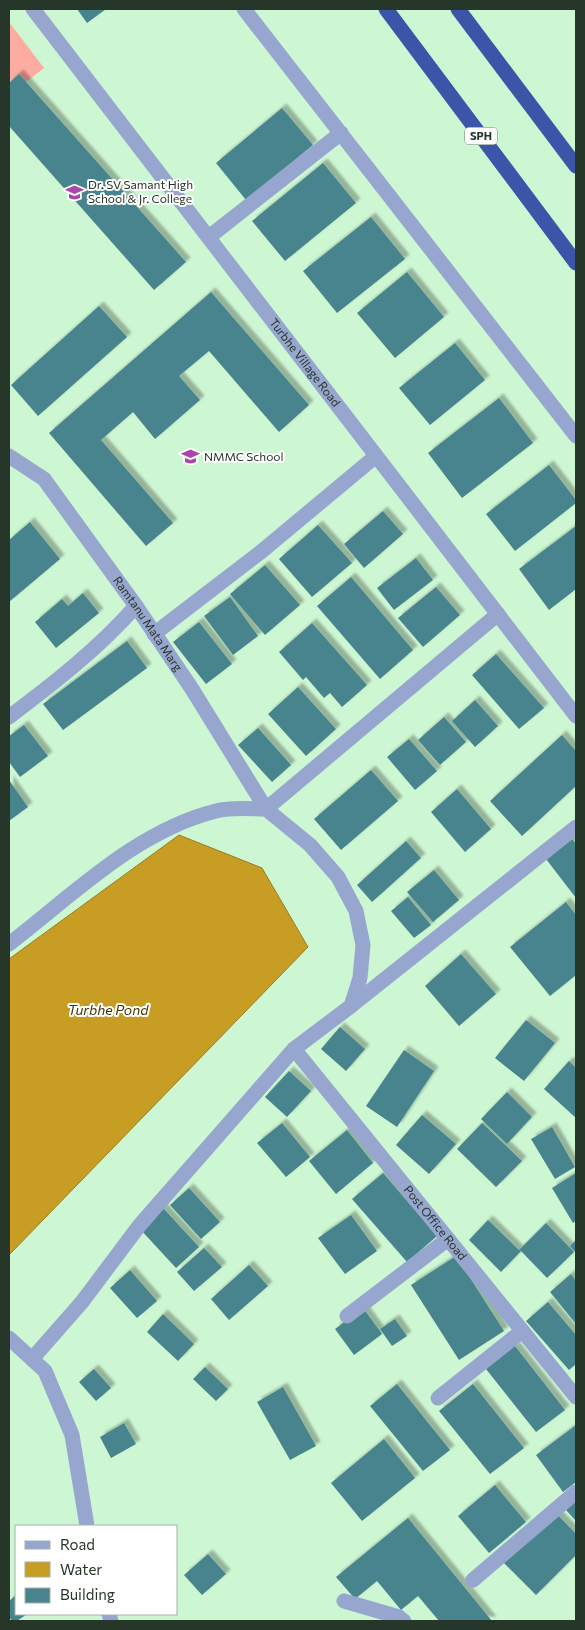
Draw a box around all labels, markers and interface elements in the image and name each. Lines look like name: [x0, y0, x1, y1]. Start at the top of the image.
road number: SPH: [465, 128, 497, 144]
place label: Dr. SV Samant High School & Jr. College: [88, 177, 193, 206]
school or university icon: Dr. SV Samant High School & Jr. College: [64, 182, 84, 202]
street label: Turbhe Village Road: [267, 315, 344, 409]
school or university icon: NMMC School: [180, 447, 200, 467]
place label: NMMC School: [204, 449, 284, 463]
street label: Ramtanu Mata Marg: [111, 573, 186, 674]
water label: Turbhe Pond: [68, 1001, 149, 1018]
street label: Post Office Road: [401, 1182, 470, 1263]
legend: [15, 1525, 178, 1615]
text: Road: [60, 1535, 95, 1553]
text: Water: [60, 1560, 102, 1578]
text: Building: [60, 1585, 115, 1603]

